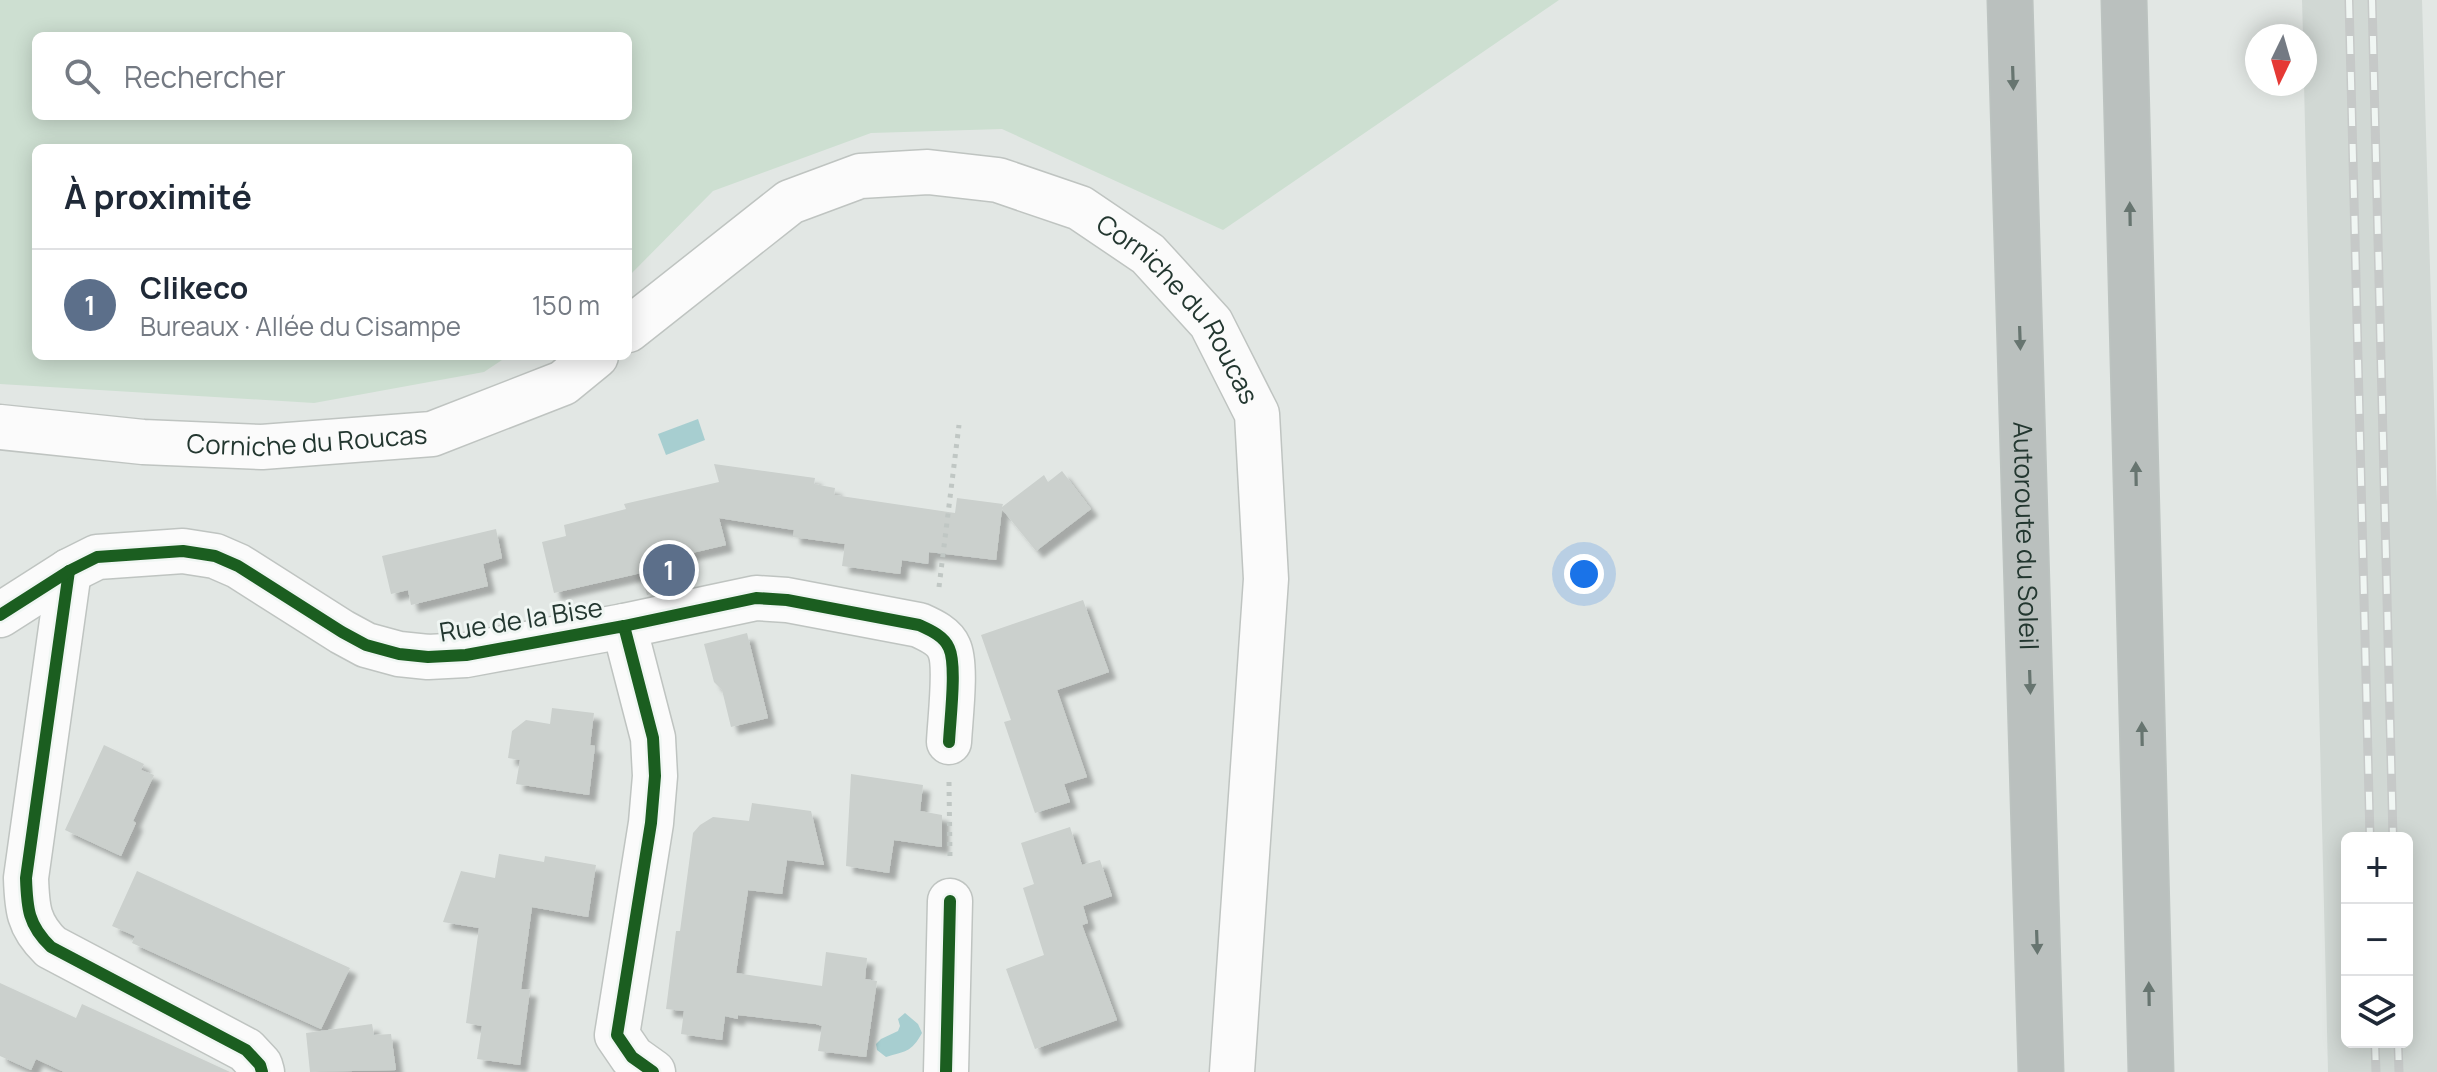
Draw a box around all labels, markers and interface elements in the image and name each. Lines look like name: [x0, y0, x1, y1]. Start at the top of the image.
north arrow: [2245, 24, 2317, 96]
search box: [32, 32, 632, 120]
icon: search: [60, 54, 104, 98]
text: Rechercher: [124, 56, 286, 97]
one-way arrow: [2007, 66, 2020, 91]
text: À proximité: [64, 173, 252, 219]
one-way arrow: [2123, 201, 2136, 226]
street label: Corniche du Roucas: [1090, 205, 1268, 410]
text: Clikeco: [140, 267, 248, 308]
text: 1: [84, 287, 96, 323]
text: 150 m: [532, 287, 600, 323]
text: Bureaux · Allée du Cisampe: [140, 308, 461, 344]
one-way arrow: [2014, 326, 2027, 351]
street label: Corniche du Roucas: [186, 415, 428, 464]
street label: Autoroute du Soleil: [2005, 421, 2048, 650]
one-way arrow: [2130, 461, 2142, 486]
pin: 1: [643, 540, 695, 600]
your location: [1564, 554, 1604, 594]
street label: Rue de la Bise: [437, 588, 605, 650]
one-way arrow: [2024, 670, 2036, 695]
one-way arrow: [2136, 721, 2149, 746]
map controls: [2341, 832, 2413, 1048]
button: +: [2341, 832, 2413, 904]
button: −: [2341, 904, 2413, 976]
one-way arrow: [2031, 930, 2044, 955]
button: layers: [2341, 976, 2413, 1048]
one-way arrow: [2142, 981, 2155, 1006]

